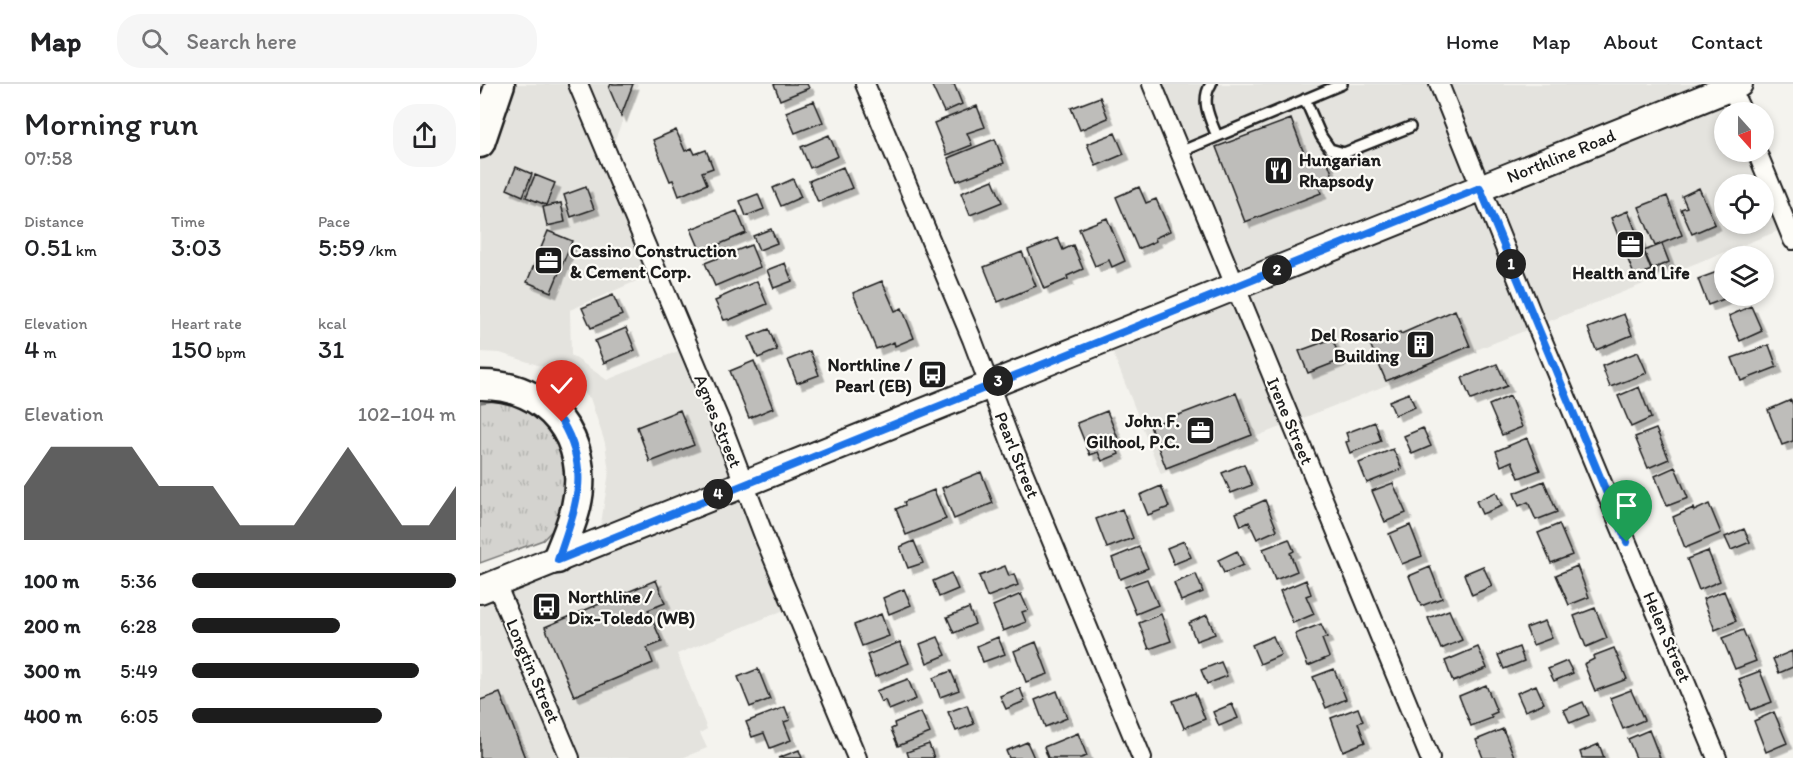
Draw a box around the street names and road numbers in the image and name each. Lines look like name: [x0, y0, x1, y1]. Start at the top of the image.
street label: Northline Road: [1503, 124, 1619, 188]
street label: Agnes Street: [689, 371, 747, 471]
street label: Irene Street: [1262, 374, 1318, 468]
street label: Pearl Street: [990, 409, 1044, 502]
street label: Helen Street: [1638, 588, 1696, 686]
street label: Longtin Street: [501, 615, 565, 727]

